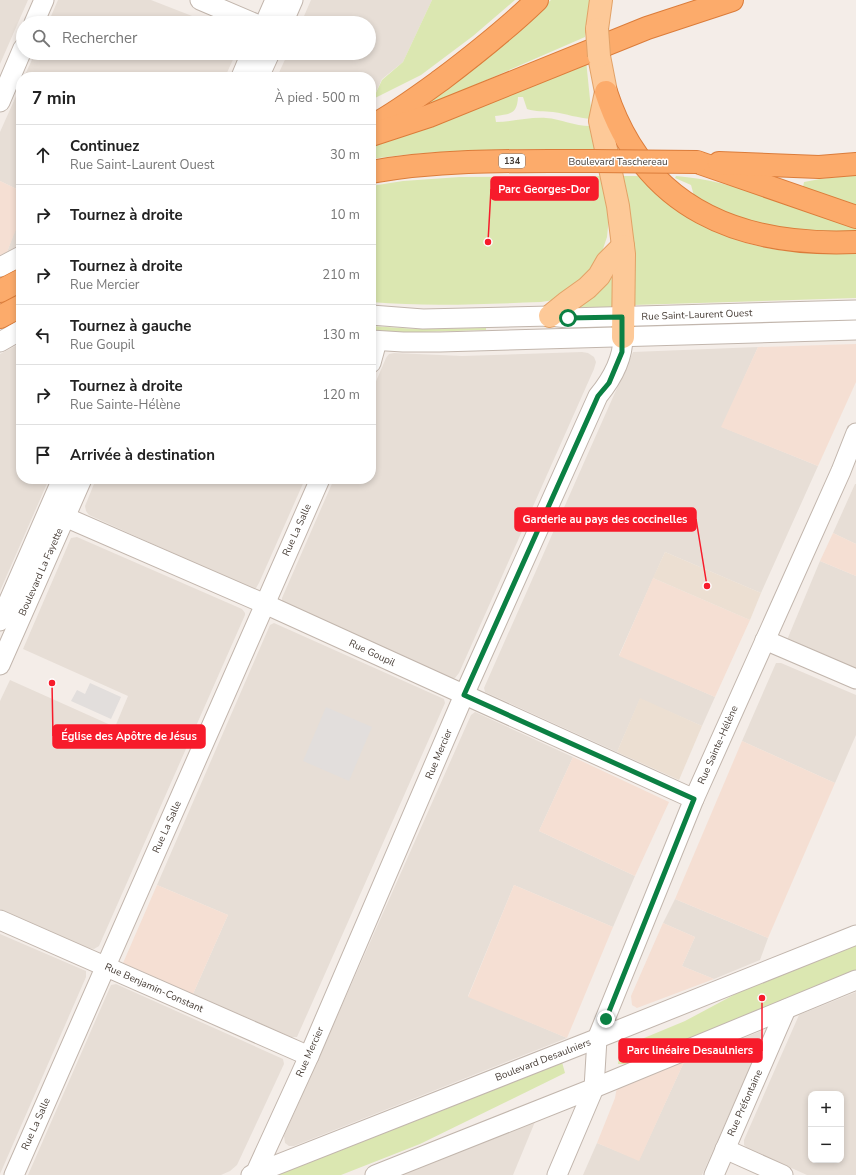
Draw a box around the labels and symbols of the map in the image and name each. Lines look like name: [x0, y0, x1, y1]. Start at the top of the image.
road number: 134: [499, 154, 525, 168]
street label: Boulevard Taschereau: [568, 155, 668, 169]
callout: Parc Georges-Dor: [491, 177, 598, 200]
text: Parc Georges-Dor: [498, 182, 591, 197]
street label: Rue Saint-Laurent Ouest: [641, 306, 753, 324]
route start: [559, 309, 577, 327]
street label: Rue La Salle: [279, 502, 315, 558]
callout: Garderie au pays des coccinelles: [515, 508, 696, 531]
text: Garderie au pays des coccinelles: [523, 512, 687, 527]
street label: Boulevard La Fayette: [15, 526, 67, 618]
street label: Rue Goupil: [347, 636, 398, 670]
street label: Rue Sainte-Hélène: [694, 703, 742, 787]
callout: Église des Apôtre de Jésus: [53, 725, 205, 748]
street label: Rue Mercier: [422, 726, 456, 781]
text: Église des Apôtre de Jésus: [61, 728, 197, 744]
street label: Rue La Salle: [149, 799, 185, 855]
street label: Rue Benjamin-Constant: [102, 960, 206, 1016]
route end: [597, 1010, 615, 1028]
street label: Rue Mercier: [293, 1024, 327, 1079]
street label: Boulevard Desaulniers: [493, 1035, 593, 1085]
callout: Parc linéaire Desaulniers: [619, 1039, 762, 1062]
text: Parc linéaire Desaulniers: [627, 1043, 753, 1058]
street label: Rue Préfontaine: [724, 1067, 766, 1139]
street label: Rue La Salle: [18, 1096, 54, 1152]

